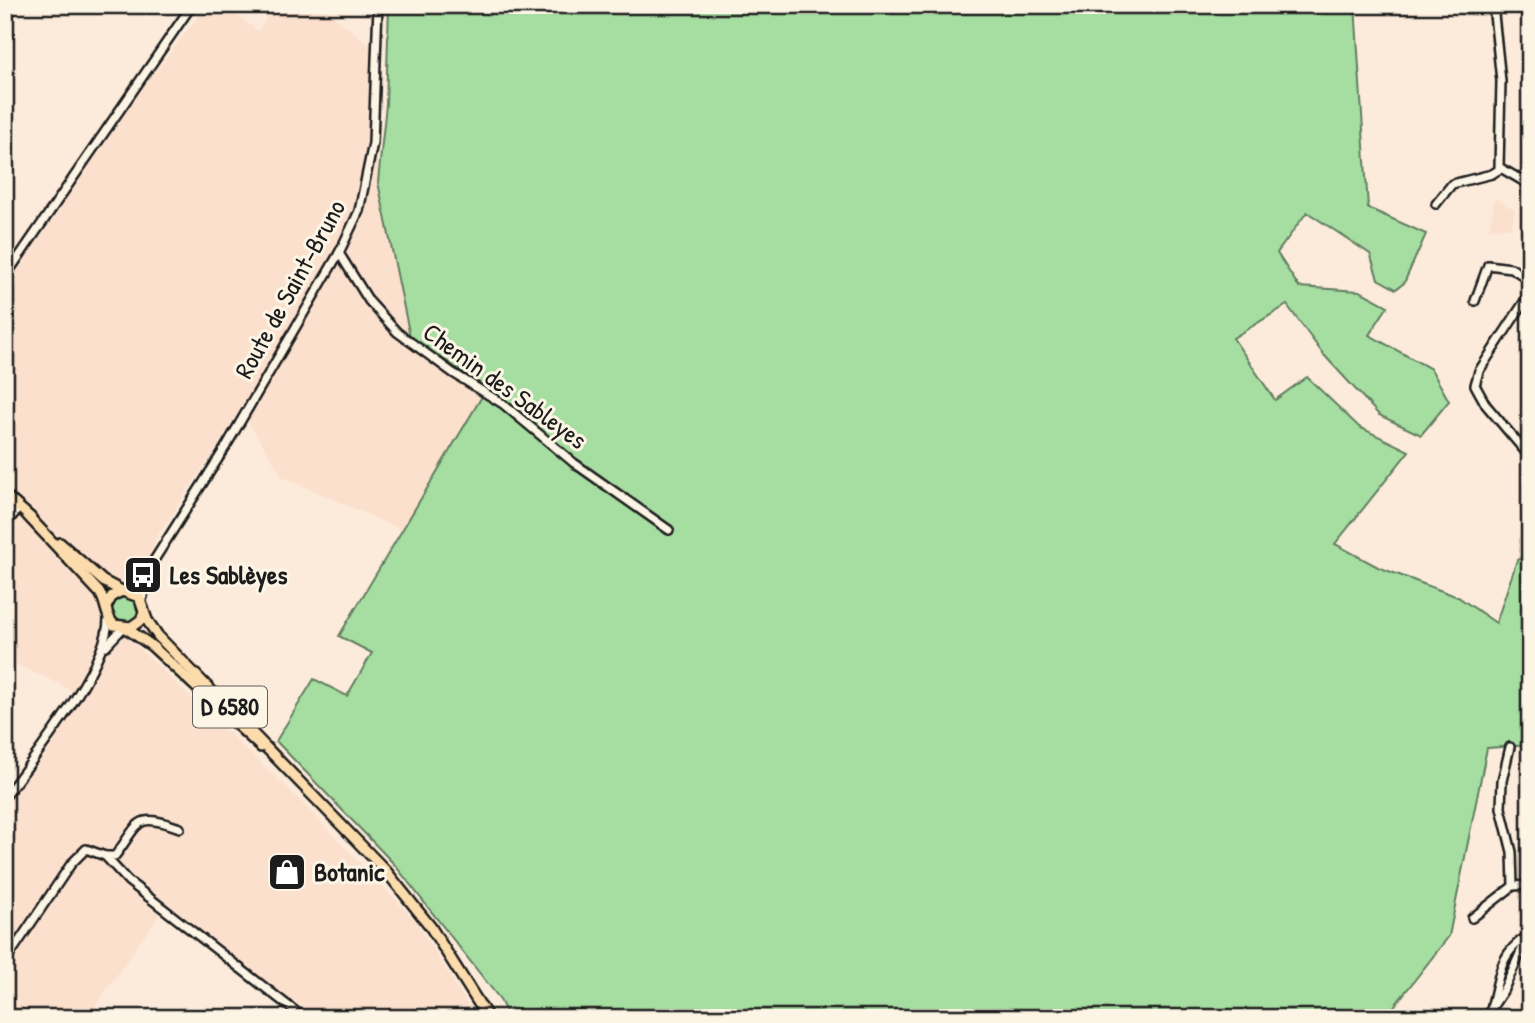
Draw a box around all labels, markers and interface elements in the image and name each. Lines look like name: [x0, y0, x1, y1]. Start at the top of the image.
street label: Route de Saint-Bruno: [226, 193, 353, 384]
street label: Chemin des Sableyes: [416, 314, 594, 457]
bus stop icon: Les Sablèyes: [122, 554, 164, 596]
place label: Les Sablèyes: [170, 557, 287, 593]
road number: D 6580: [193, 686, 267, 728]
shop icon: Botanic: [266, 851, 308, 893]
place label: Botanic: [314, 854, 385, 889]

